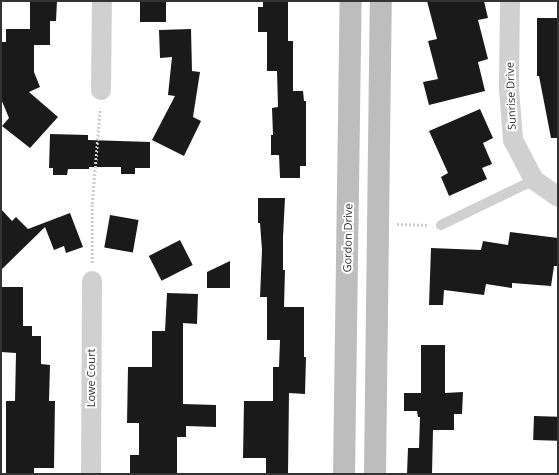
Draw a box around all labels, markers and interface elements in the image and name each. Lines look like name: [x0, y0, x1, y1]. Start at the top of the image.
street label: Sunrise Drive: [503, 62, 519, 130]
street label: Gordon Drive: [341, 203, 355, 273]
street label: Lowe Court: [84, 349, 98, 407]

